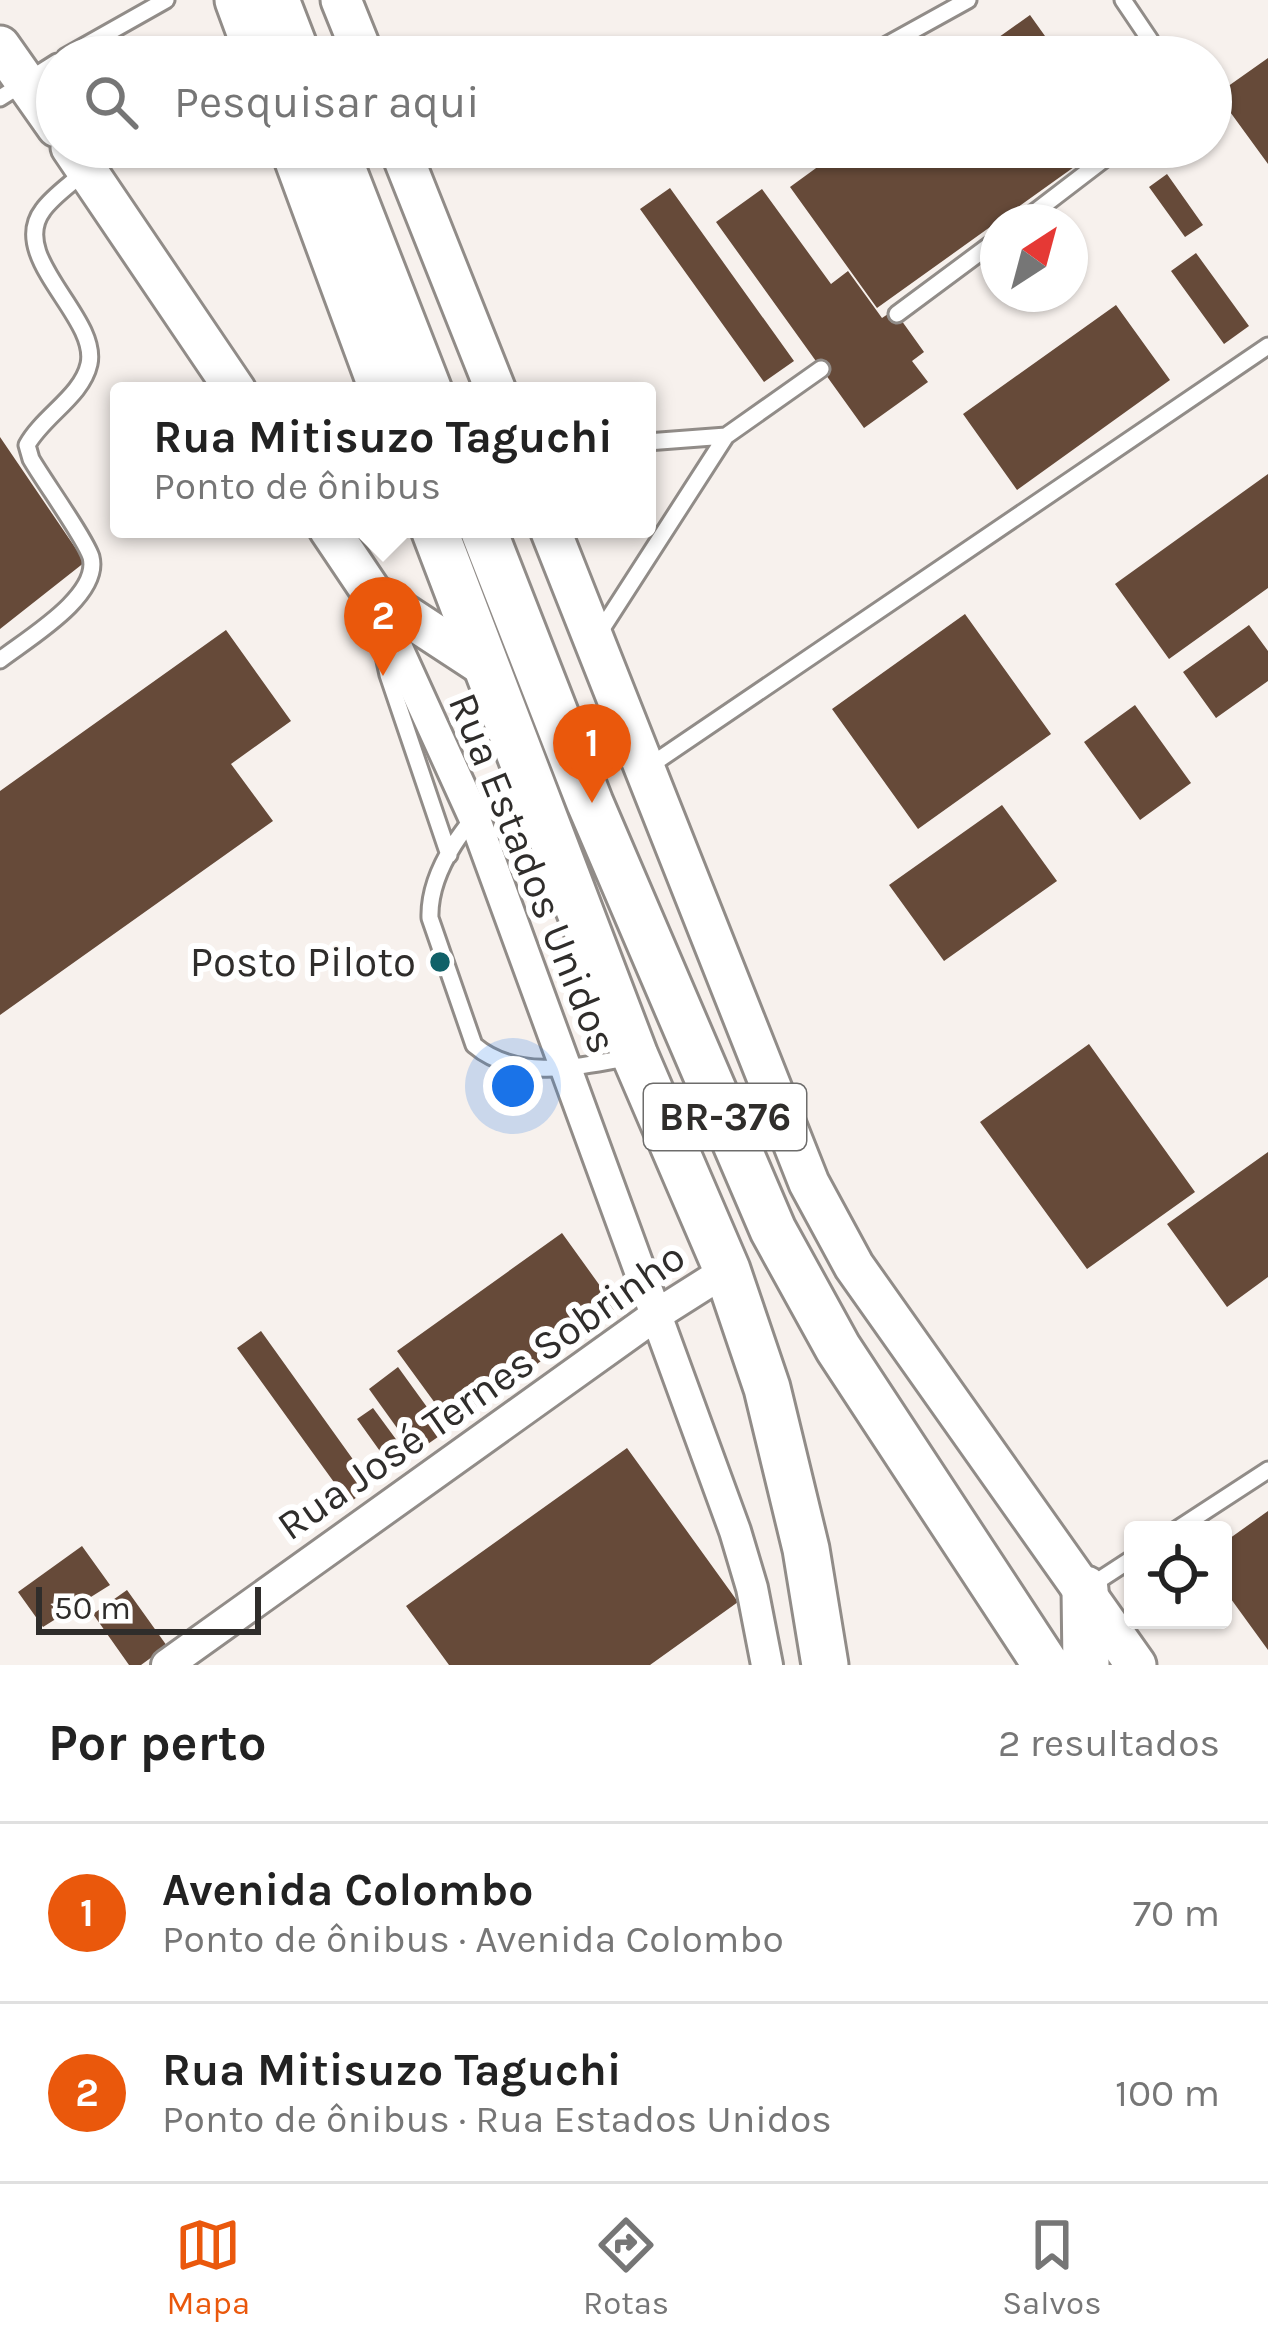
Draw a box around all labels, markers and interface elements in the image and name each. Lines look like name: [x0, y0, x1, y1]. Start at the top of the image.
search box: [36, 36, 1232, 168]
icon: search: [78, 69, 144, 135]
text: Pesquisar aqui: [174, 76, 480, 128]
north arrow: [980, 204, 1088, 312]
popup: [110, 382, 656, 538]
text: Rua Mitisuzo Taguchi: [153, 411, 613, 463]
text: Ponto de ônibus: [153, 463, 441, 509]
pin: 2: [344, 577, 422, 676]
street label: Rua Estados Unidos: [438, 686, 628, 1060]
pin: 1: [553, 704, 631, 803]
place label: Posto Piloto: [190, 937, 416, 987]
marker: Posto Piloto: [427, 949, 453, 975]
your location: [483, 1056, 543, 1116]
road number: BR-376: [644, 1084, 806, 1150]
street label: Rua José Ternes Sobrinho: [268, 1231, 694, 1551]
map controls: [1124, 1521, 1232, 1629]
button: locate: [1124, 1521, 1232, 1629]
scale bar: [36, 1581, 261, 1634]
text: 50 m: [54, 1589, 131, 1627]
text: Por perto: [48, 1713, 267, 1773]
text: 2 resultados: [998, 1720, 1220, 1766]
text: Avenida Colombo: [162, 1864, 534, 1916]
text: 1: [80, 1890, 94, 1936]
text: 70 m: [1133, 1890, 1220, 1936]
text: Ponto de ônibus · Avenida Colombo: [162, 1916, 784, 1962]
text: Rua Mitisuzo Taguchi: [162, 2044, 622, 2096]
text: 2: [75, 2070, 99, 2116]
text: 100 m: [1115, 2070, 1220, 2116]
text: Ponto de ônibus · Rua Estados Unidos: [162, 2096, 832, 2142]
tab: Mapa: [166, 2212, 250, 2322]
tab: Rotas: [583, 2212, 669, 2322]
tab: Salvos: [1002, 2212, 1102, 2322]

